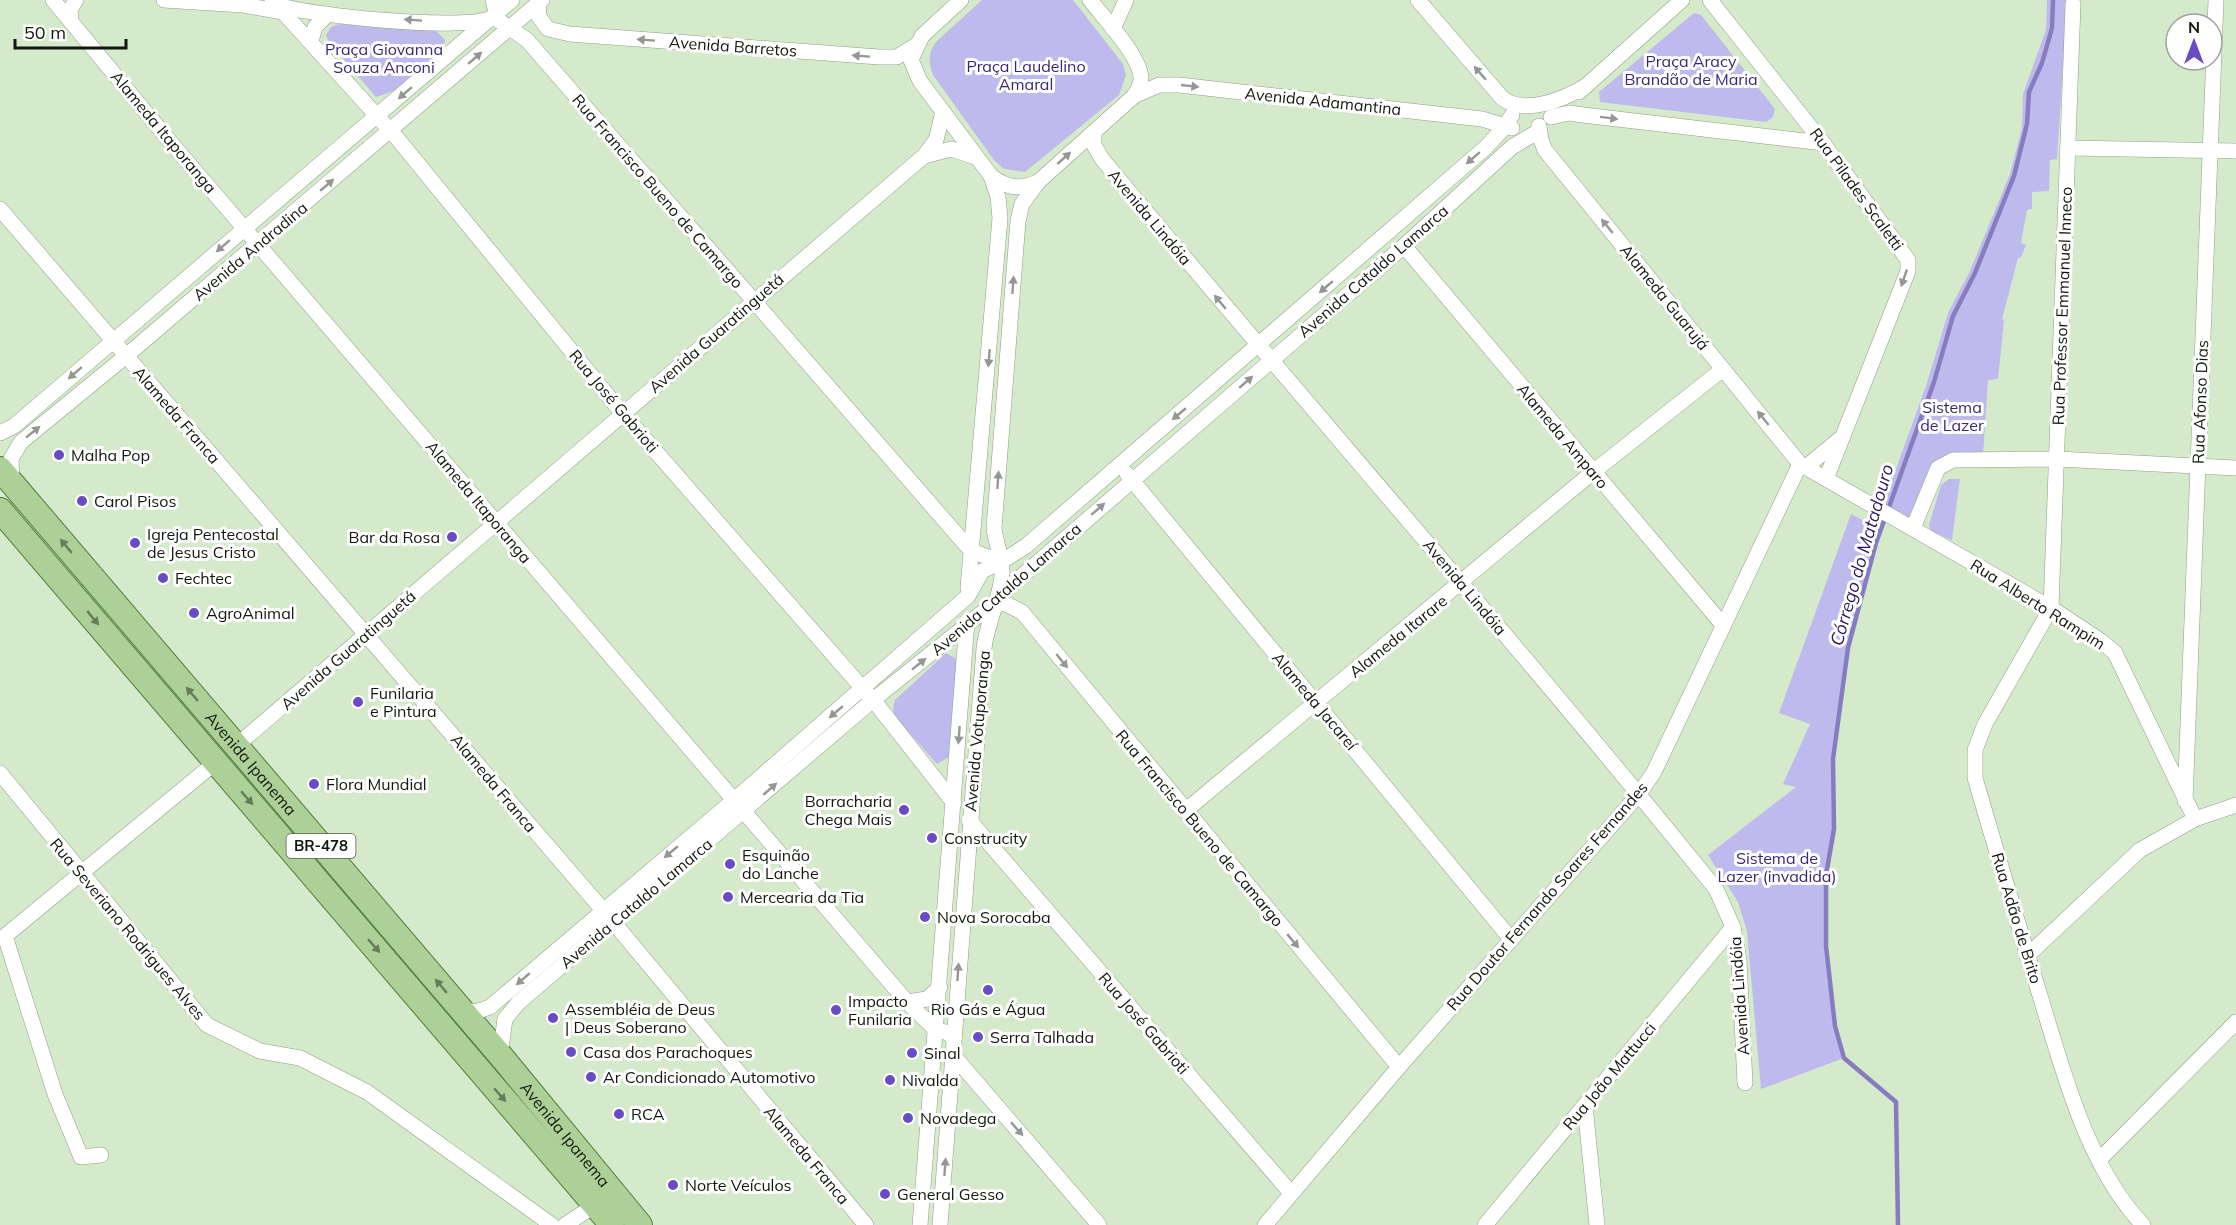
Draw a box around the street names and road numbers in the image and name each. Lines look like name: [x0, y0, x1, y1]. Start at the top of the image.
street label: Avenida Barretos: [668, 32, 798, 60]
street label: Alameda Itaporanga: [107, 67, 221, 197]
street label: Avenida Adamantina: [1244, 83, 1402, 119]
street label: Rua Francisco Bueno de Camargo: [568, 90, 748, 292]
street label: Rua Pilades Scaletti: [1806, 124, 1908, 254]
street label: Avenida Lindóia: [1104, 165, 1196, 269]
street label: Rua Professor Emmanuel Inneco: [2048, 186, 2076, 426]
street label: Avenida Andradina: [189, 197, 311, 305]
street label: Avenida Cataldo Lamarca: [1294, 200, 1452, 342]
street label: Alameda Guarujá: [1616, 240, 1714, 354]
street label: Avenida Guaratinguetá: [644, 269, 788, 397]
street label: Rua Afonso Dias: [2188, 340, 2212, 464]
street label: Rua José Gabrioti: [565, 345, 663, 457]
street label: Alameda Franca: [129, 362, 225, 468]
street label: Alameda Amparo: [1513, 379, 1613, 493]
street label: Alameda Itaporanga: [422, 437, 536, 567]
street label: Avenida Cataldo Lamarca: [927, 518, 1085, 660]
street label: Avenida Lindóia: [1419, 535, 1511, 639]
street label: Rua Alberto Rampim: [1967, 554, 2109, 654]
street label: Avenida Guaratinguetá: [276, 586, 420, 714]
street label: Alameda Itarare: [1345, 590, 1451, 682]
street label: Alameda Jacareí: [1268, 648, 1363, 755]
street label: Avenida Votuporanga: [960, 650, 994, 812]
street label: Avenida Ipanema: [201, 707, 301, 819]
street label: Rua Francisco Bueno de Camargo: [1112, 726, 1288, 930]
street label: Alameda Franca: [447, 730, 541, 836]
street label: Rua Doutor Fernando Soares Fernandes: [1442, 778, 1652, 1014]
street label: Rua Severiano Rodrigues Alves: [46, 834, 210, 1024]
road number: BR-478: [286, 834, 356, 858]
street label: Avenida Cataldo Lamarca: [556, 834, 716, 972]
street label: Rua Adão de Brito: [1988, 850, 2046, 986]
street label: Avenida Lindóia: [1725, 936, 1753, 1056]
street label: Rua José Gabrioti: [1094, 968, 1194, 1078]
street label: Rua João Mattucci: [1558, 1018, 1660, 1134]
street label: Avenida Ipanema: [516, 1078, 614, 1191]
street label: Alameda Franca: [760, 1102, 854, 1208]

